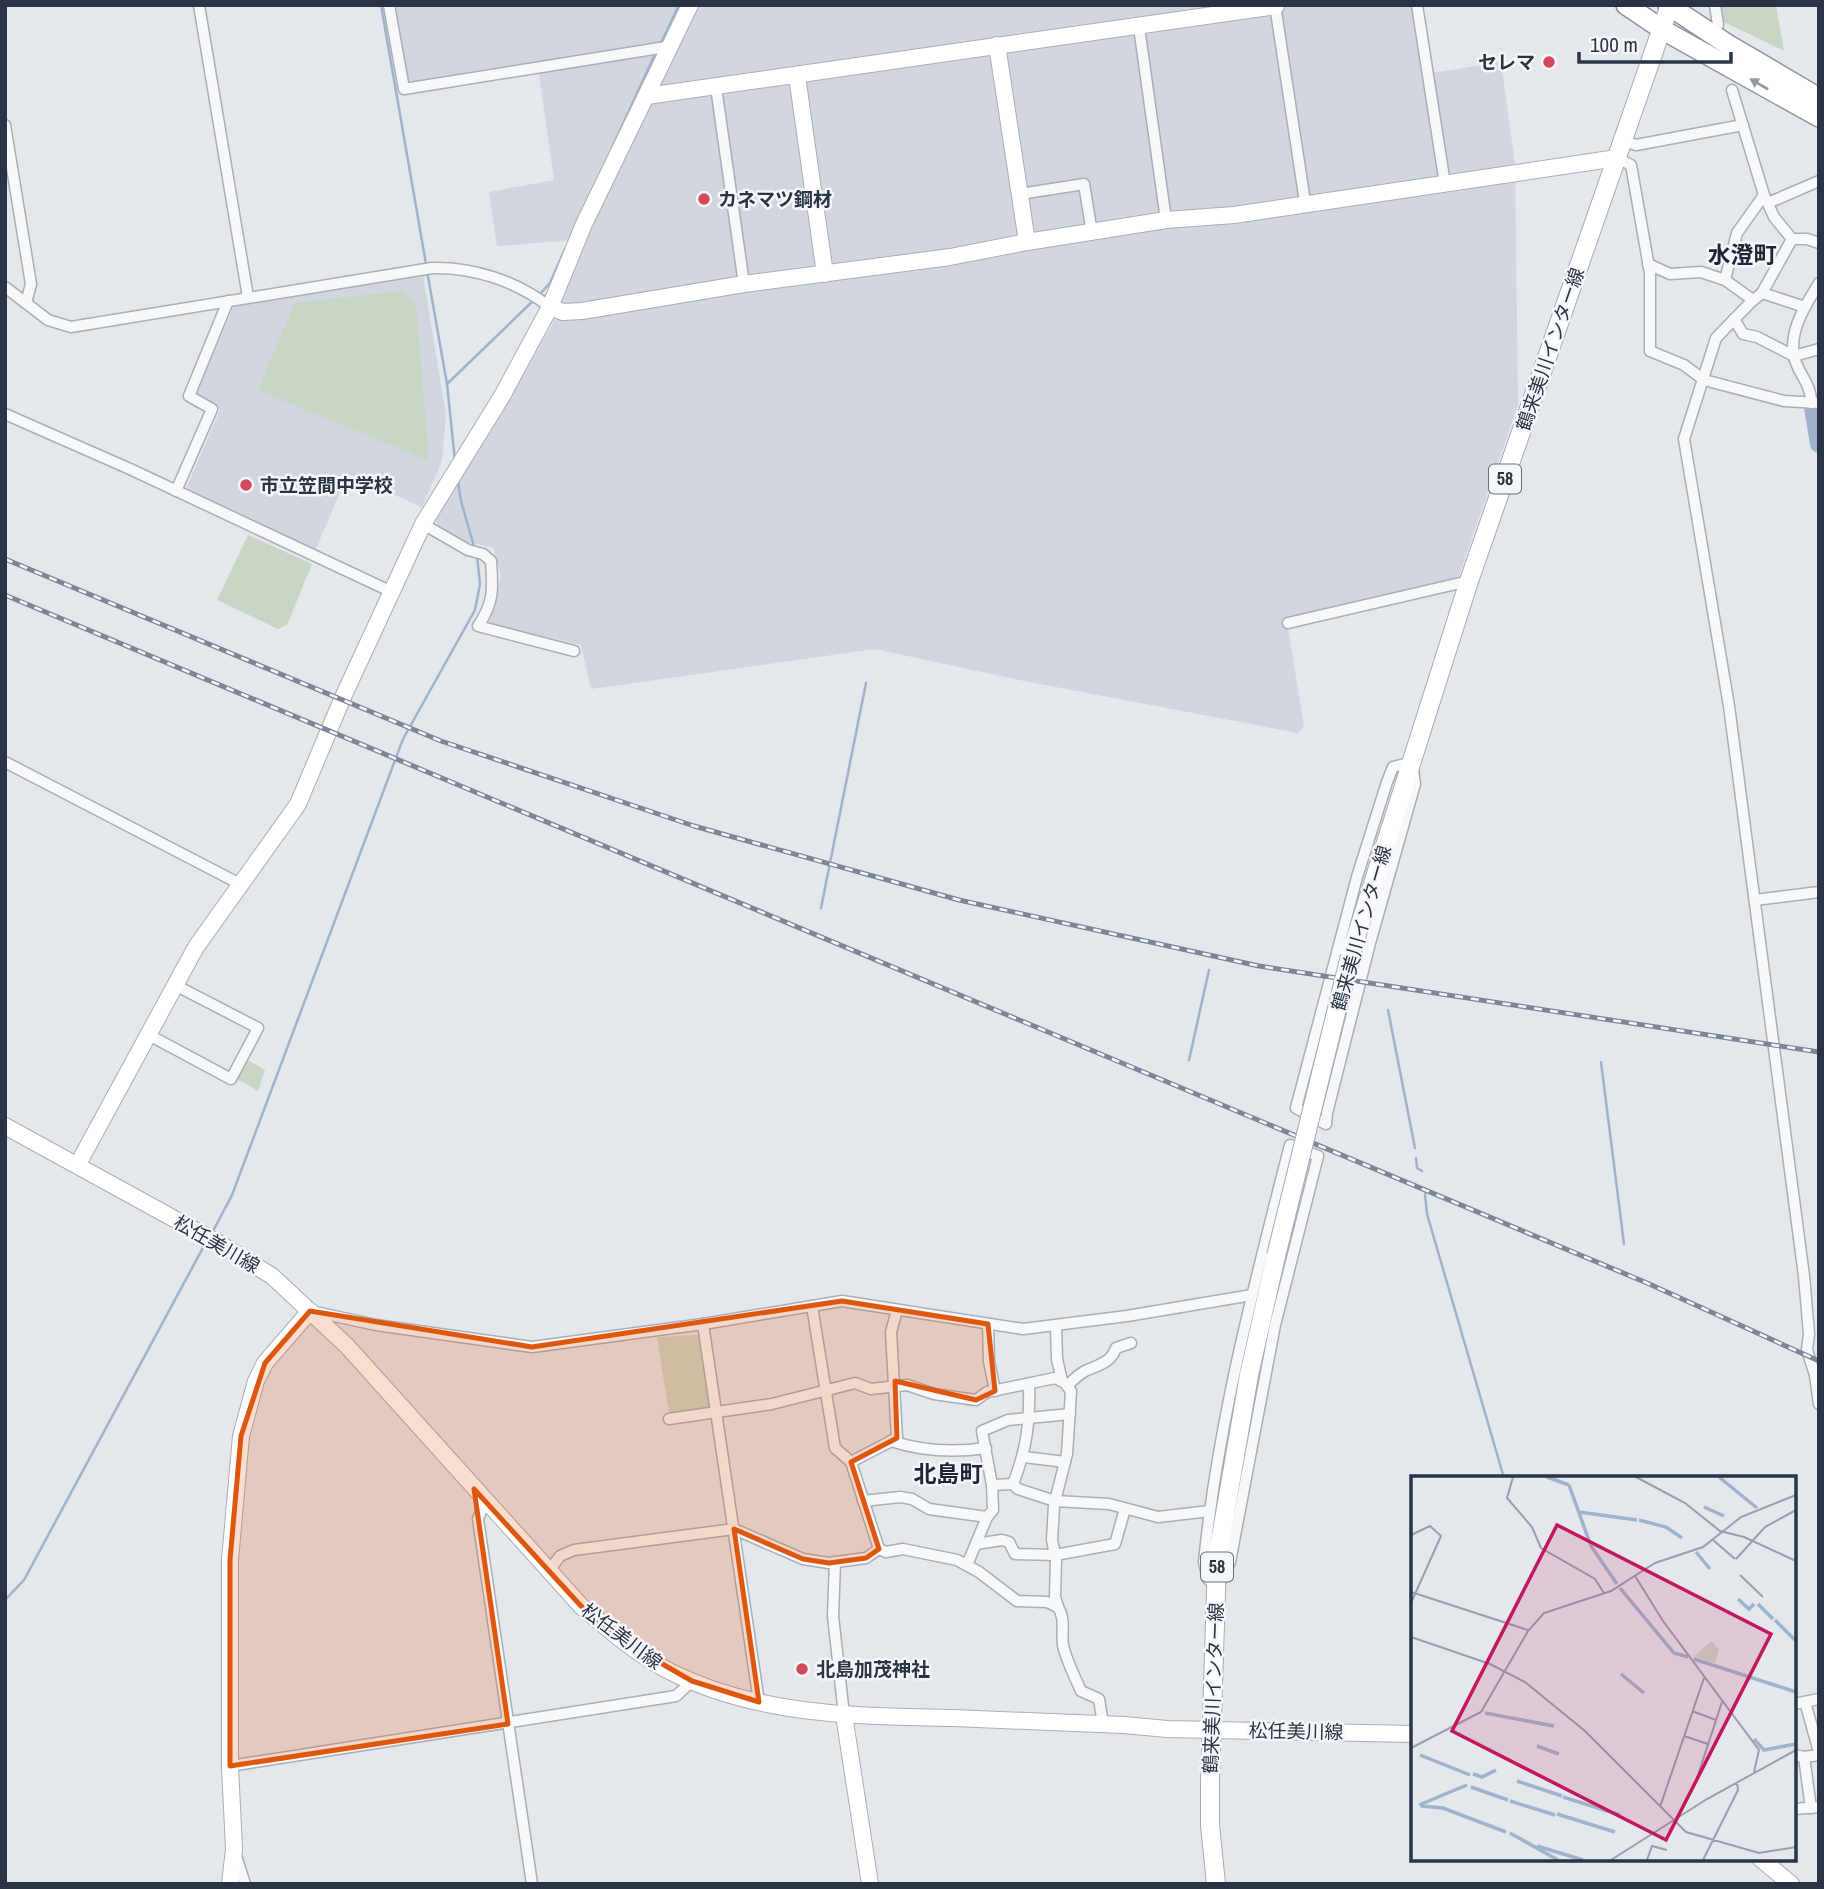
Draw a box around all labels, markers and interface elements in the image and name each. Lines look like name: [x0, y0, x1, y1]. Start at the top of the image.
scale bar: [1579, 21, 1731, 65]
text: 100 m: [1590, 30, 1638, 59]
place label: セレマ: [1478, 49, 1535, 75]
marker: セレマ: [1541, 54, 1557, 70]
one-way arrow: [1750, 78, 1769, 90]
place label: カネマツ鋼材: [718, 186, 832, 212]
marker: カネマツ鋼材: [696, 191, 712, 207]
district label: 水澄町: [1708, 239, 1777, 270]
street label: 鶴来美川インター線: [1510, 264, 1590, 434]
road number: 58: [1489, 464, 1521, 494]
place label: 市立笠間中学校: [260, 472, 393, 498]
marker: 市立笠間中学校: [238, 477, 254, 493]
street label: 鶴来美川インター線: [1325, 842, 1397, 1014]
street label: 松任美川線: [169, 1209, 265, 1279]
district label: 北島町: [914, 1458, 983, 1489]
inset map: [1411, 1476, 1796, 1861]
road number: 58: [1201, 1552, 1233, 1582]
street label: 松任美川線: [576, 1597, 668, 1675]
street label: 鶴来美川インター線: [1197, 1602, 1229, 1774]
place label: 北島加茂神社: [816, 1656, 930, 1682]
marker: 北島加茂神社: [794, 1661, 810, 1677]
street label: 松任美川線: [1248, 1717, 1344, 1745]

